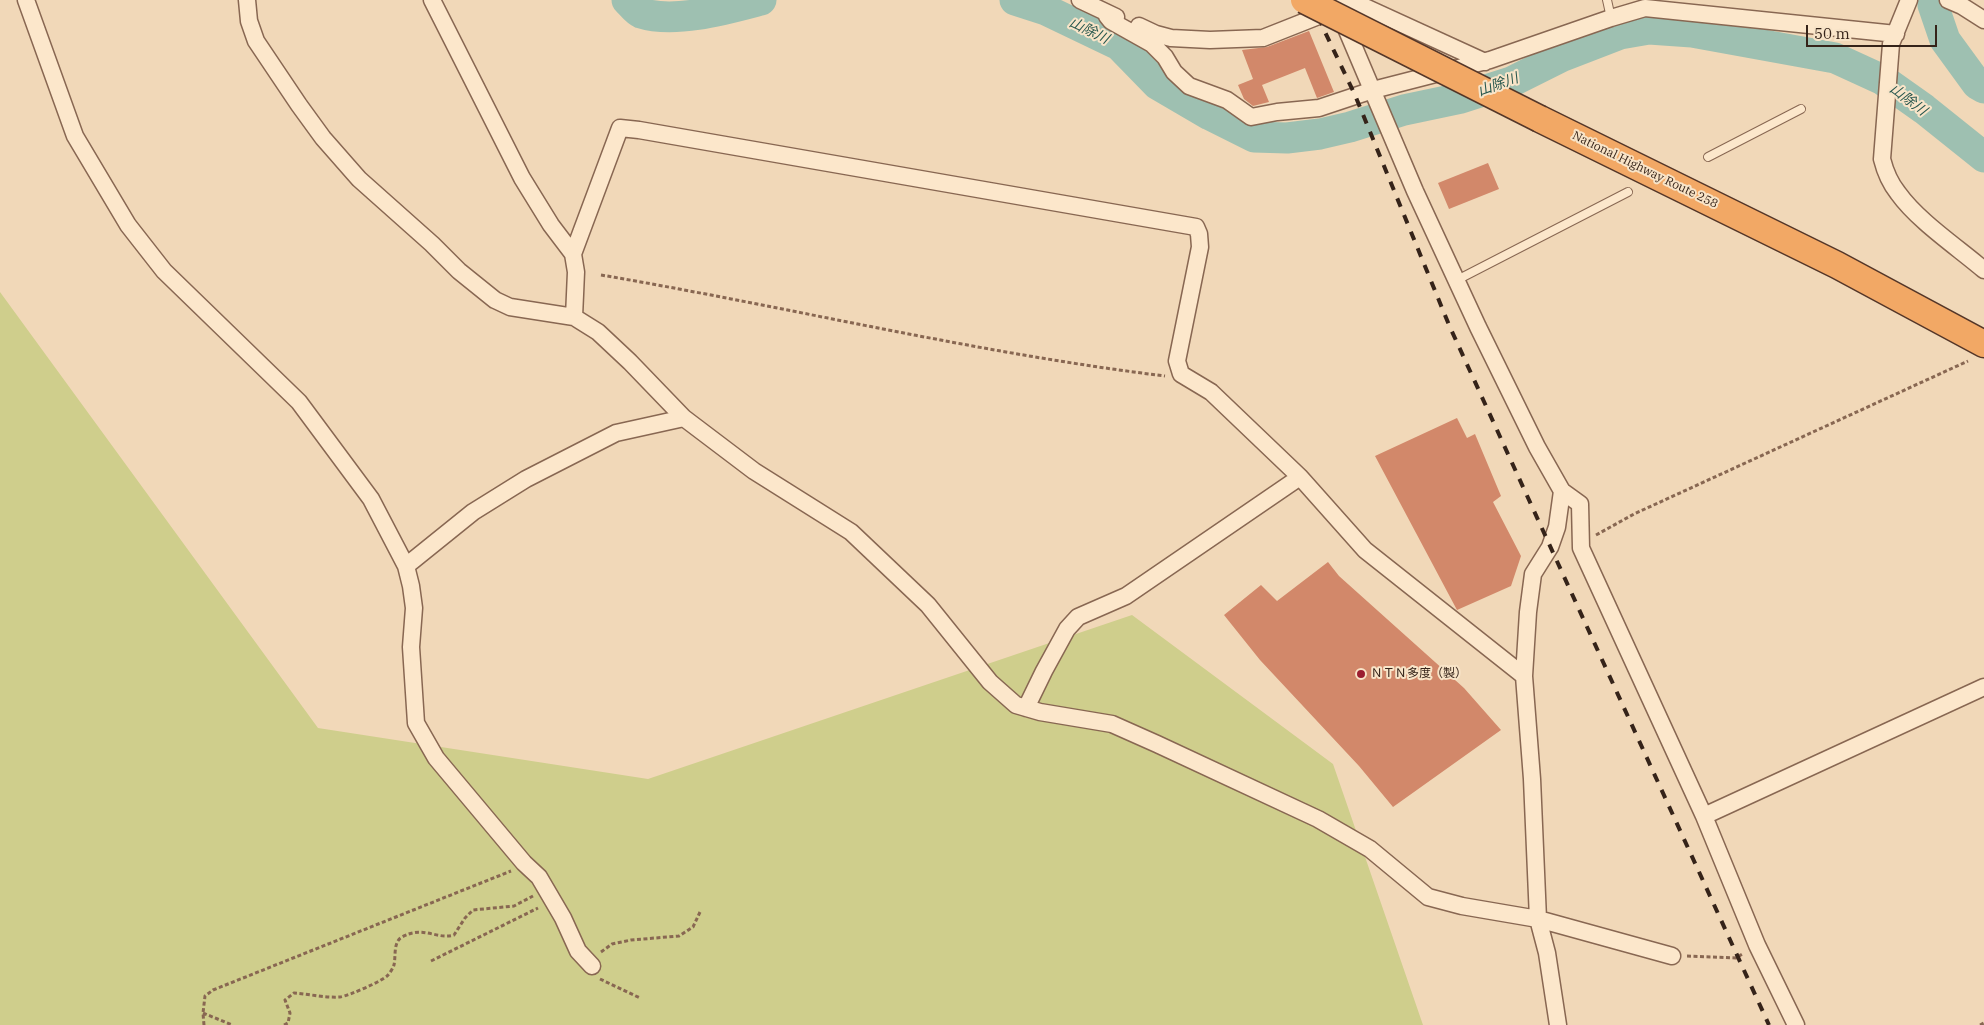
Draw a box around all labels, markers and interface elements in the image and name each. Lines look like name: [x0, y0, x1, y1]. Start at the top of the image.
water label: 山除川: [1066, 14, 1112, 48]
scale bar: [1809, 15, 1940, 47]
text: 50 m: [1814, 24, 1850, 43]
water label: 山除川: [1475, 70, 1521, 100]
water label: 山除川: [1886, 81, 1930, 119]
street label: National Highway Route 258: [1570, 128, 1720, 212]
place label: ＮＴＮ多度（製）: [1371, 667, 1467, 681]
marker: ＮＴＮ多度（製）: [1355, 668, 1367, 680]

